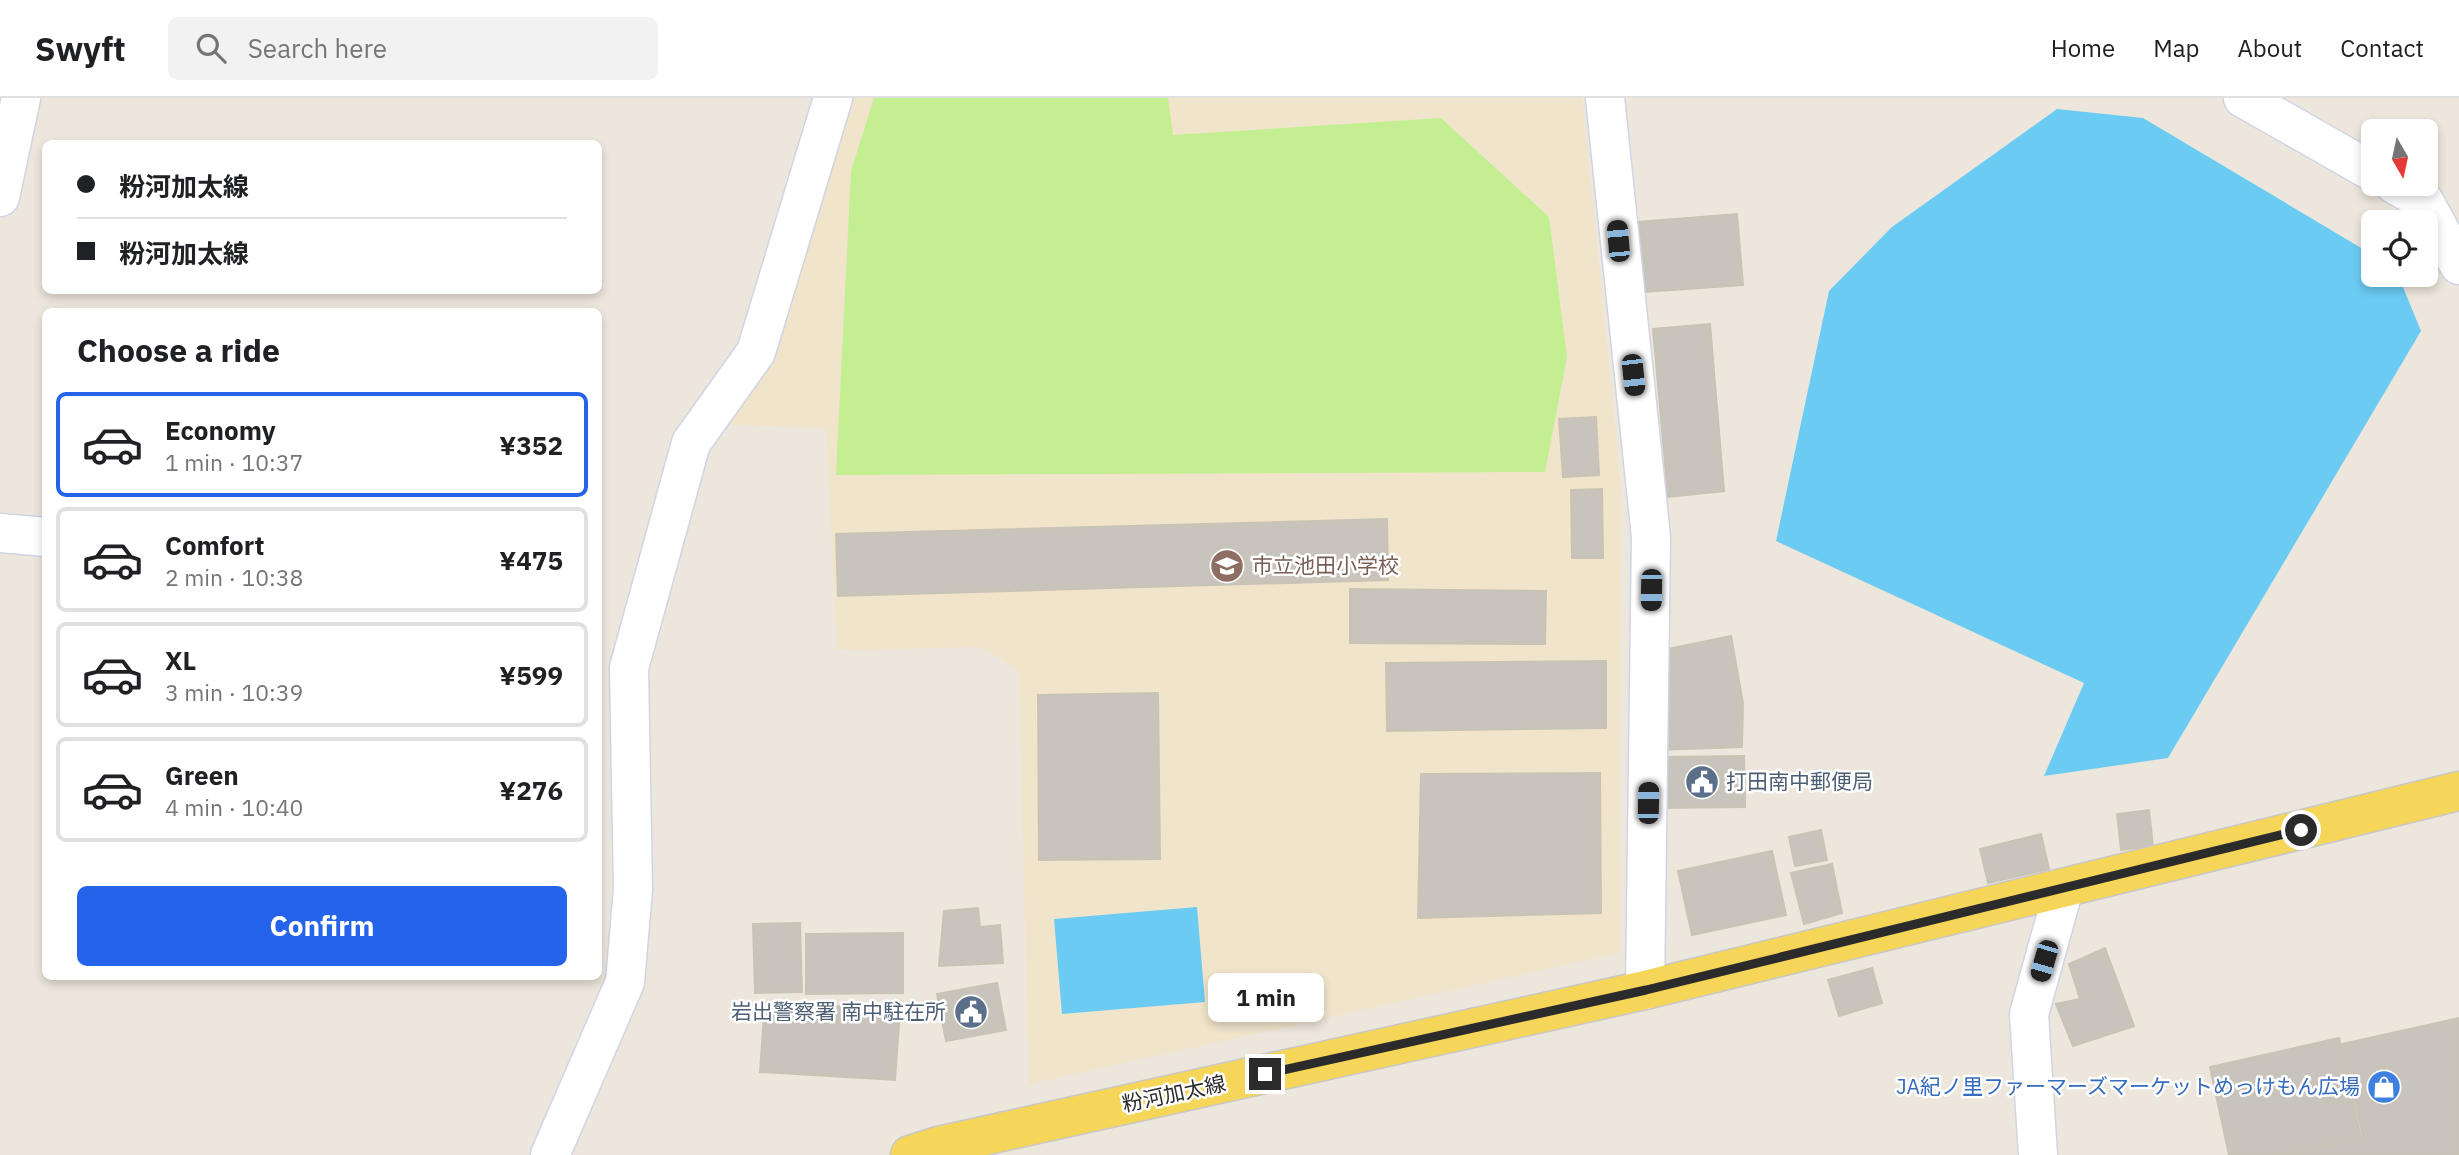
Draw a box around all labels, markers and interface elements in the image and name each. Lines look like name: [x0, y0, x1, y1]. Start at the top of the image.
search box: [168, 17, 658, 80]
text: Swyft: [35, 27, 126, 70]
icon: search: [192, 29, 230, 67]
text: Search here: [248, 31, 387, 65]
text: Home: [2051, 32, 2115, 64]
text: Map: [2153, 32, 2199, 64]
text: About: [2237, 32, 2302, 64]
text: Contact: [2340, 32, 2424, 64]
north arrow: [2361, 119, 2438, 196]
map controls: [2361, 119, 2438, 287]
text: 粉河加太線: [119, 169, 249, 203]
button: locate: [2361, 210, 2438, 287]
car: [1606, 219, 1631, 263]
text: 粉河加太線: [119, 236, 249, 270]
text: Choose a ride: [77, 329, 280, 371]
car: [1621, 353, 1646, 397]
icon: car: [81, 413, 144, 476]
text: Economy: [165, 413, 276, 447]
text: ¥352: [499, 428, 563, 462]
text: 1 min · 10:37: [165, 447, 303, 477]
icon: car: [81, 528, 144, 591]
text: Comfort: [165, 528, 264, 562]
text: ¥475: [499, 543, 563, 577]
school or university icon: 市立池田小学校: [1208, 547, 1246, 585]
place label: 市立池田小学校: [1252, 551, 1399, 579]
text: 2 min · 10:38: [165, 562, 303, 592]
car: [1641, 569, 1662, 611]
icon: car: [81, 643, 144, 706]
text: XL: [165, 643, 196, 677]
text: ¥599: [499, 658, 563, 692]
text: 3 min · 10:39: [165, 677, 303, 707]
icon: car: [81, 758, 144, 821]
text: Green: [165, 758, 239, 792]
public building icon: 打田南中郵便局: [1683, 763, 1721, 801]
place label: 打田南中郵便局: [1726, 767, 1873, 795]
text: ¥276: [499, 773, 563, 807]
car: [1638, 782, 1659, 824]
text: 4 min · 10:40: [165, 792, 303, 822]
route start: [2285, 814, 2317, 846]
button: Confirm: [77, 886, 567, 966]
car: [2029, 938, 2060, 984]
callout: 1 min: [1207, 972, 1323, 1021]
text: 1 min: [1236, 982, 1296, 1012]
public building icon: 岩出警察署 南中駐在所: [952, 993, 990, 1031]
place label: 岩出警察署 南中駐在所: [731, 997, 946, 1025]
route end: [1249, 1058, 1281, 1090]
street label: 粉河加太線: [1120, 1068, 1228, 1118]
shop icon: JA紀ノ里ファーマーズマーケットめっけもん広場: [2365, 1068, 2403, 1106]
place label: JA紀ノ里ファーマーズマーケットめっけもん広場: [1896, 1072, 2360, 1100]

